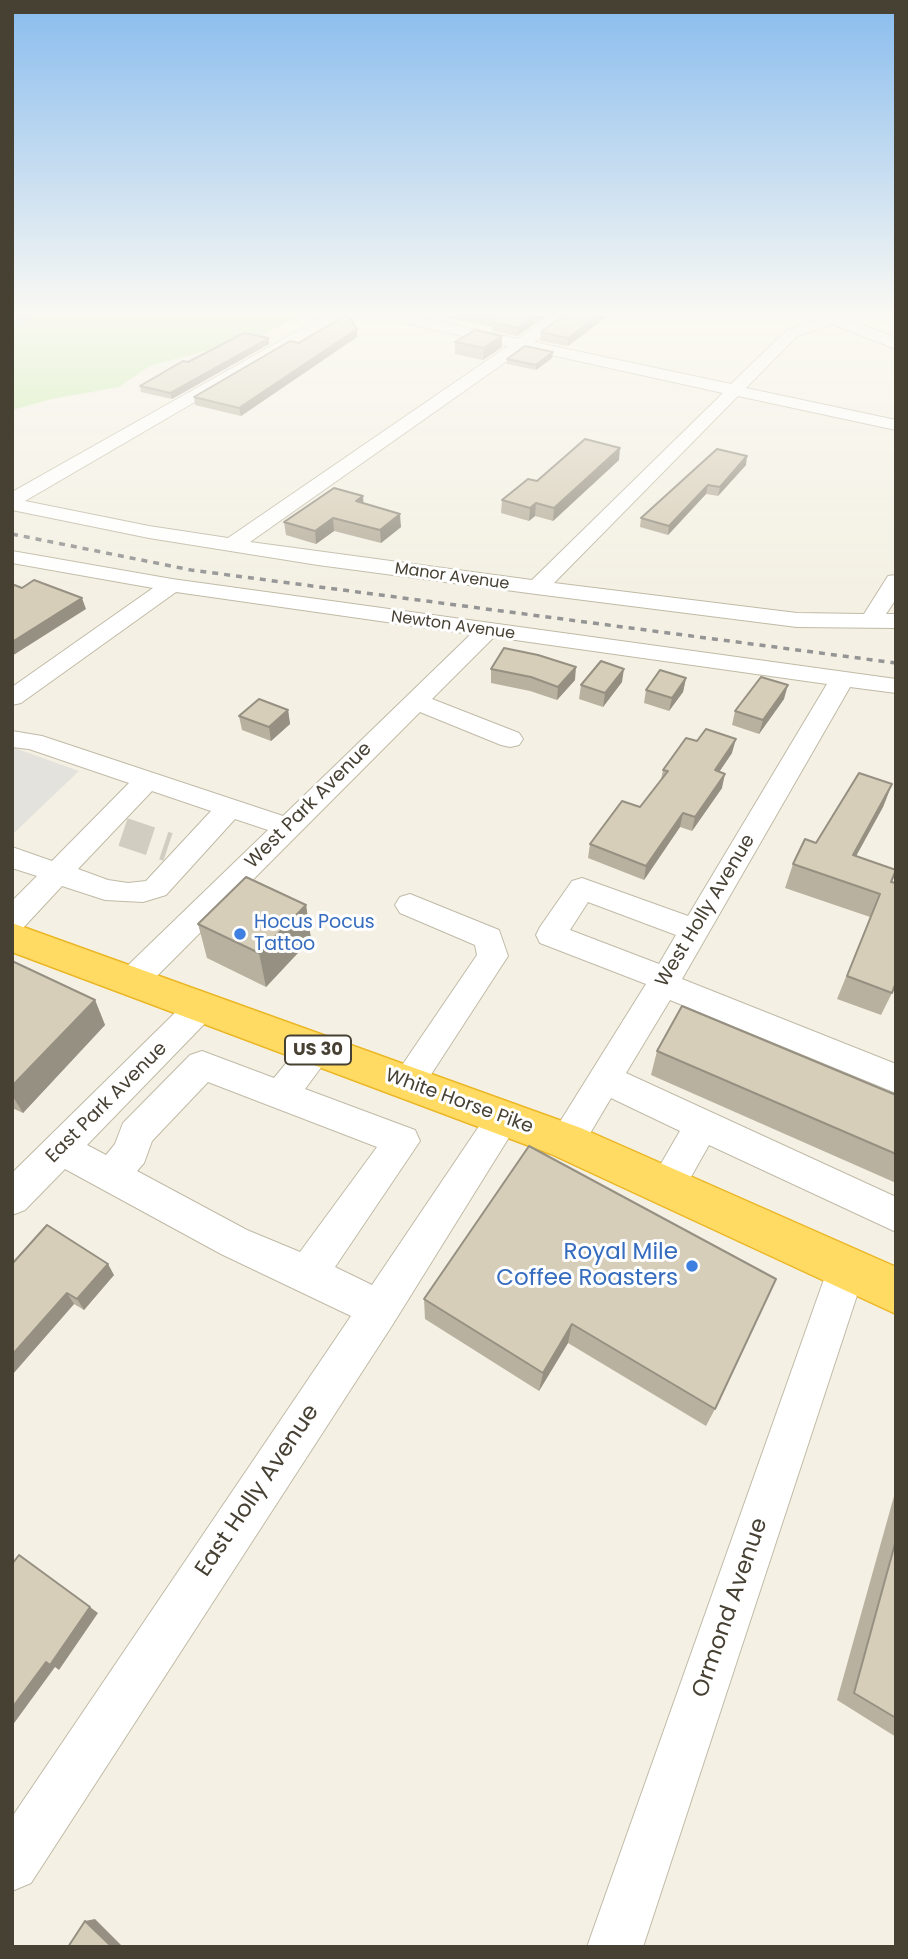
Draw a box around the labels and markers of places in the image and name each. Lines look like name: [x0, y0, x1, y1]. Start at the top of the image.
place label: Hocus Pocus Tattoo: [254, 912, 375, 956]
marker: Hocus Pocus Tattoo: [232, 926, 248, 942]
place label: Royal Mile Coffee Roasters: [496, 1239, 678, 1293]
marker: Royal Mile Coffee Roasters: [684, 1258, 700, 1274]

